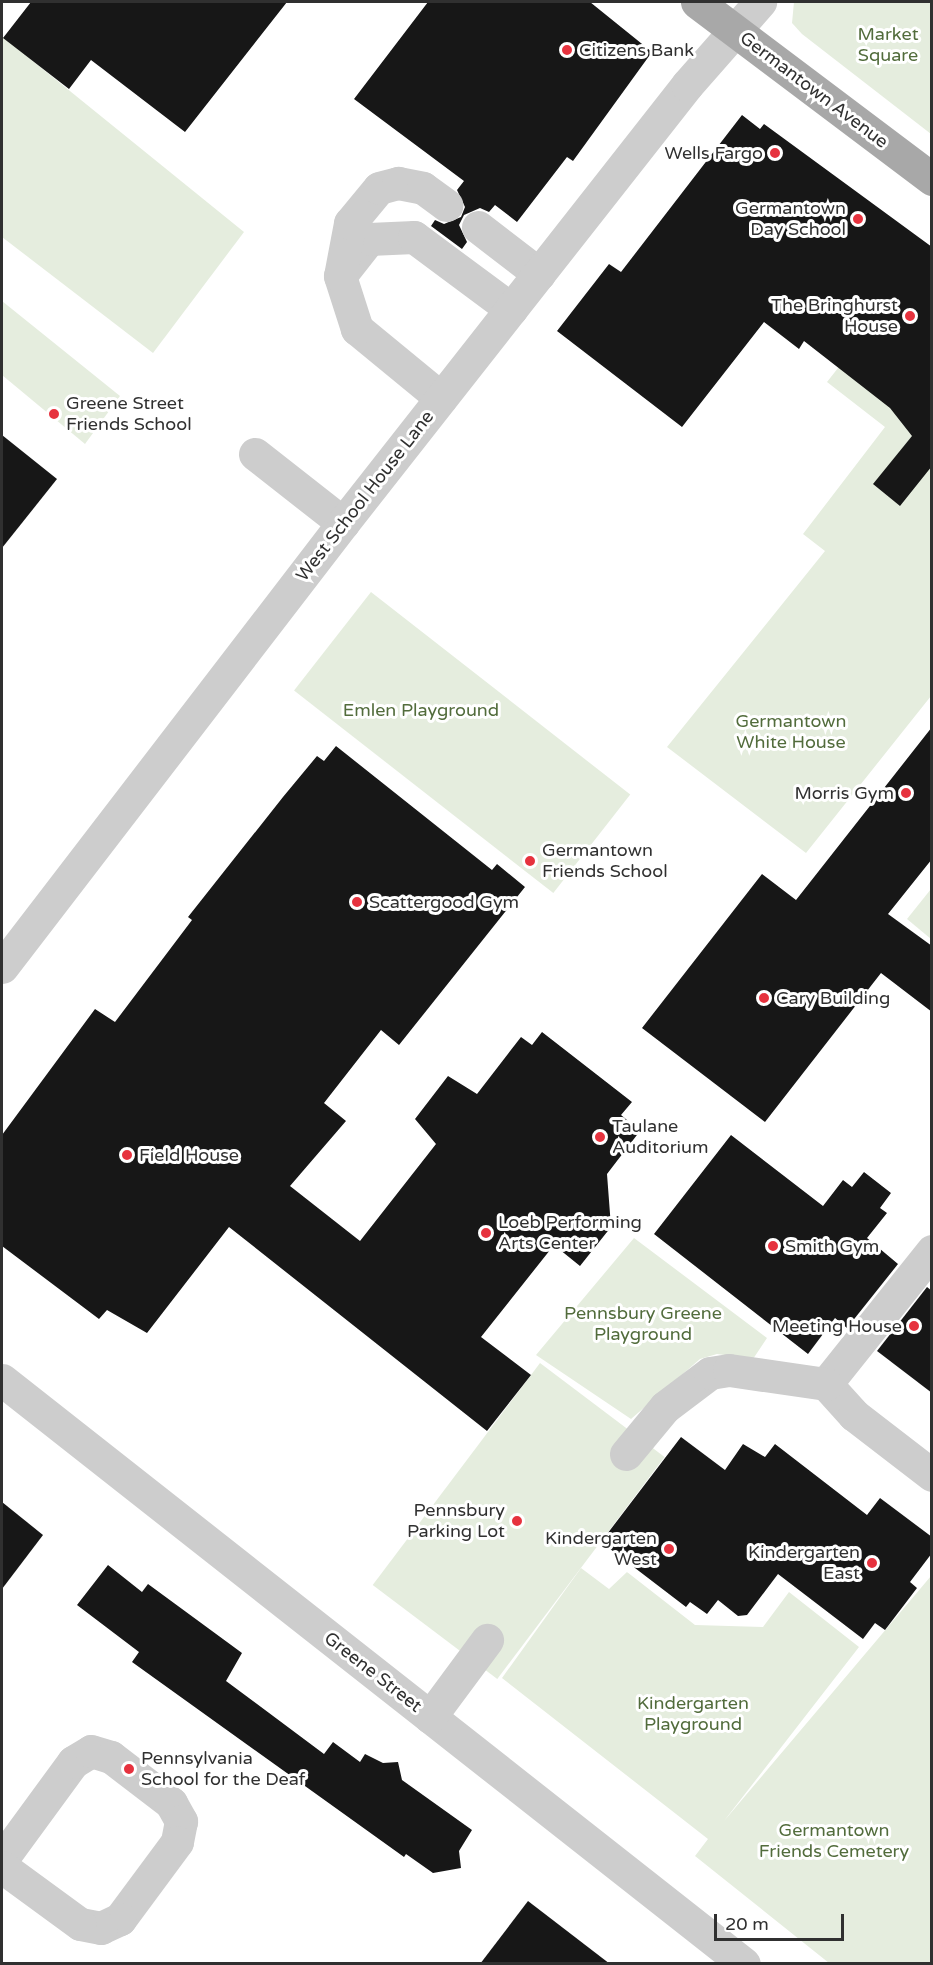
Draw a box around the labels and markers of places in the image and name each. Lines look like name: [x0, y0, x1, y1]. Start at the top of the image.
place label: Citizens Bank: [579, 39, 694, 61]
marker: Citizens Bank: [560, 43, 574, 57]
place label: Wells Fargo: [665, 142, 763, 164]
marker: Wells Fargo: [768, 146, 782, 160]
place label: Germantown Day School: [735, 198, 846, 240]
marker: Germantown Day School: [851, 212, 865, 226]
place label: The Bringhurst House: [771, 295, 898, 338]
marker: The Bringhurst House: [903, 309, 917, 323]
place label: Greene Street Friends School: [66, 393, 192, 436]
marker: Greene Street Friends School: [47, 407, 61, 421]
place label: Morris Gym: [795, 782, 894, 804]
marker: Morris Gym: [899, 786, 913, 800]
place label: Germantown Friends School: [542, 840, 668, 882]
marker: Germantown Friends School: [523, 854, 537, 868]
place label: Scattergood Gym: [369, 891, 519, 913]
marker: Scattergood Gym: [350, 895, 364, 909]
place label: Cary Building: [776, 987, 890, 1009]
marker: Cary Building: [757, 991, 771, 1005]
place label: Taulane Auditorium: [612, 1116, 709, 1158]
marker: Taulane Auditorium: [593, 1130, 607, 1144]
place label: Field House: [139, 1144, 239, 1166]
marker: Field House: [120, 1148, 134, 1162]
place label: Loeb Performing Arts Center: [498, 1212, 642, 1254]
marker: Loeb Performing Arts Center: [479, 1226, 493, 1240]
place label: Smith Gym: [785, 1235, 879, 1257]
marker: Smith Gym: [766, 1239, 780, 1253]
place label: Meeting House: [772, 1315, 902, 1337]
marker: Meeting House: [907, 1319, 921, 1333]
place label: Pennsbury Parking Lot: [407, 1500, 505, 1543]
marker: Pennsbury Parking Lot: [510, 1514, 524, 1528]
place label: Kindergarten West: [545, 1528, 657, 1570]
marker: Kindergarten West: [662, 1542, 676, 1556]
place label: Kindergarten East: [748, 1542, 860, 1584]
marker: Kindergarten East: [865, 1556, 879, 1570]
place label: Pennsylvania School for the Deaf: [141, 1748, 305, 1790]
marker: Pennsylvania School for the Deaf: [122, 1762, 136, 1776]

